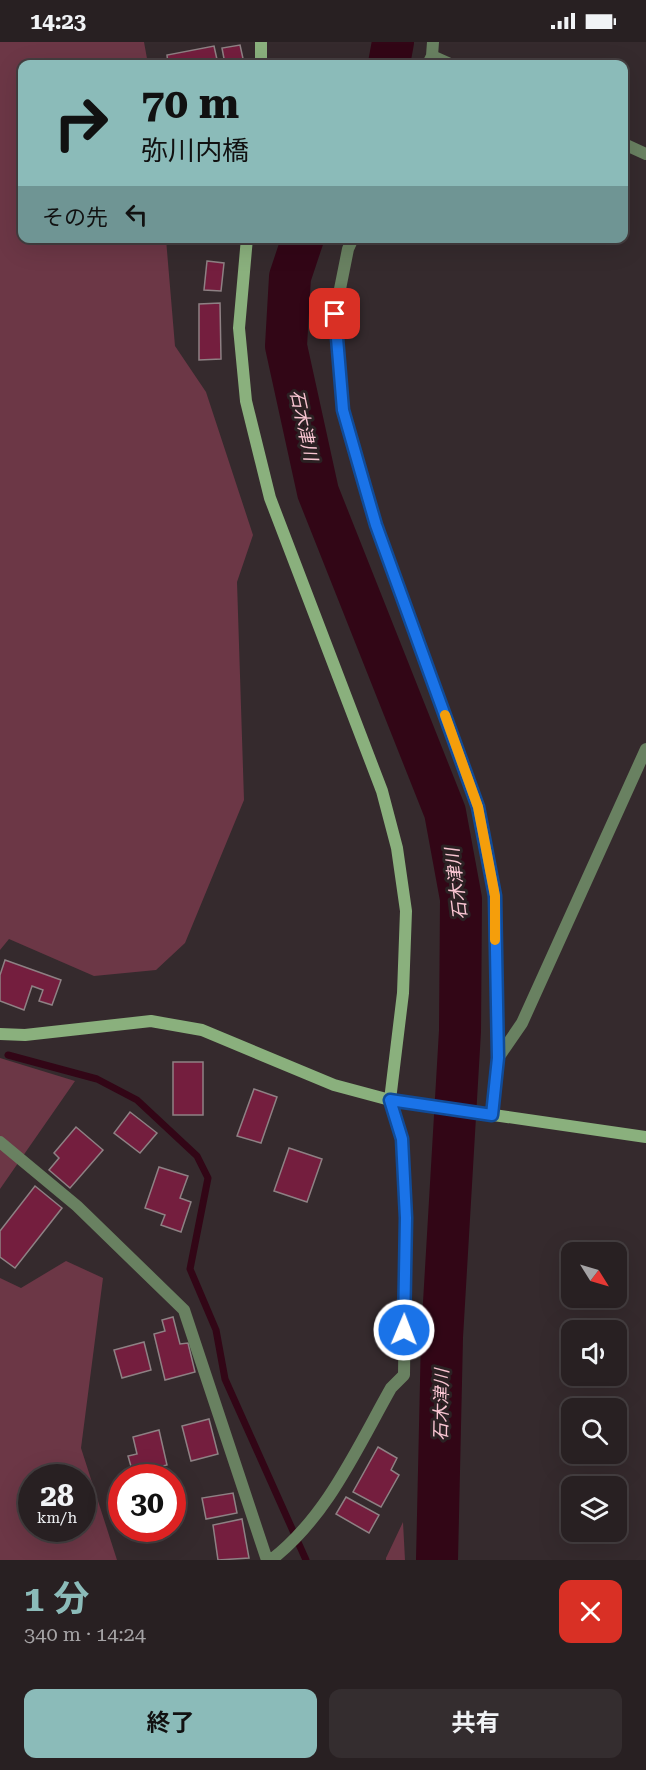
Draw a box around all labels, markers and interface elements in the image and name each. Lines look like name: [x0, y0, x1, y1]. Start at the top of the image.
text: 14:23: [30, 9, 86, 34]
text: 70 m: [141, 79, 239, 128]
icon: right: [42, 84, 120, 162]
text: 弥川内橋: [141, 135, 249, 167]
icon: left: [120, 198, 153, 231]
text: その先: [42, 205, 108, 230]
pin: [309, 288, 360, 339]
icon: arrive: [318, 297, 351, 330]
water label: 石木津川: [286, 388, 322, 464]
water label: 石木津川: [441, 845, 471, 921]
north arrow: [561, 1242, 627, 1308]
map controls: [561, 1242, 627, 1542]
position arrow: [372, 1298, 436, 1362]
button: sound: [561, 1320, 627, 1386]
water label: 石木津川: [430, 1367, 452, 1441]
button: search: [561, 1398, 627, 1464]
speed limit sign: 30: [108, 1464, 186, 1542]
button: layers: [561, 1476, 627, 1542]
text: 28: [40, 1478, 74, 1513]
text: km/h: [37, 1509, 77, 1527]
text: 1 分: [24, 1578, 89, 1620]
button: close: [559, 1580, 622, 1643]
text: 340 m · 14:24: [24, 1622, 146, 1646]
button: 終了: [24, 1689, 317, 1758]
button: 共有: [329, 1689, 622, 1758]

